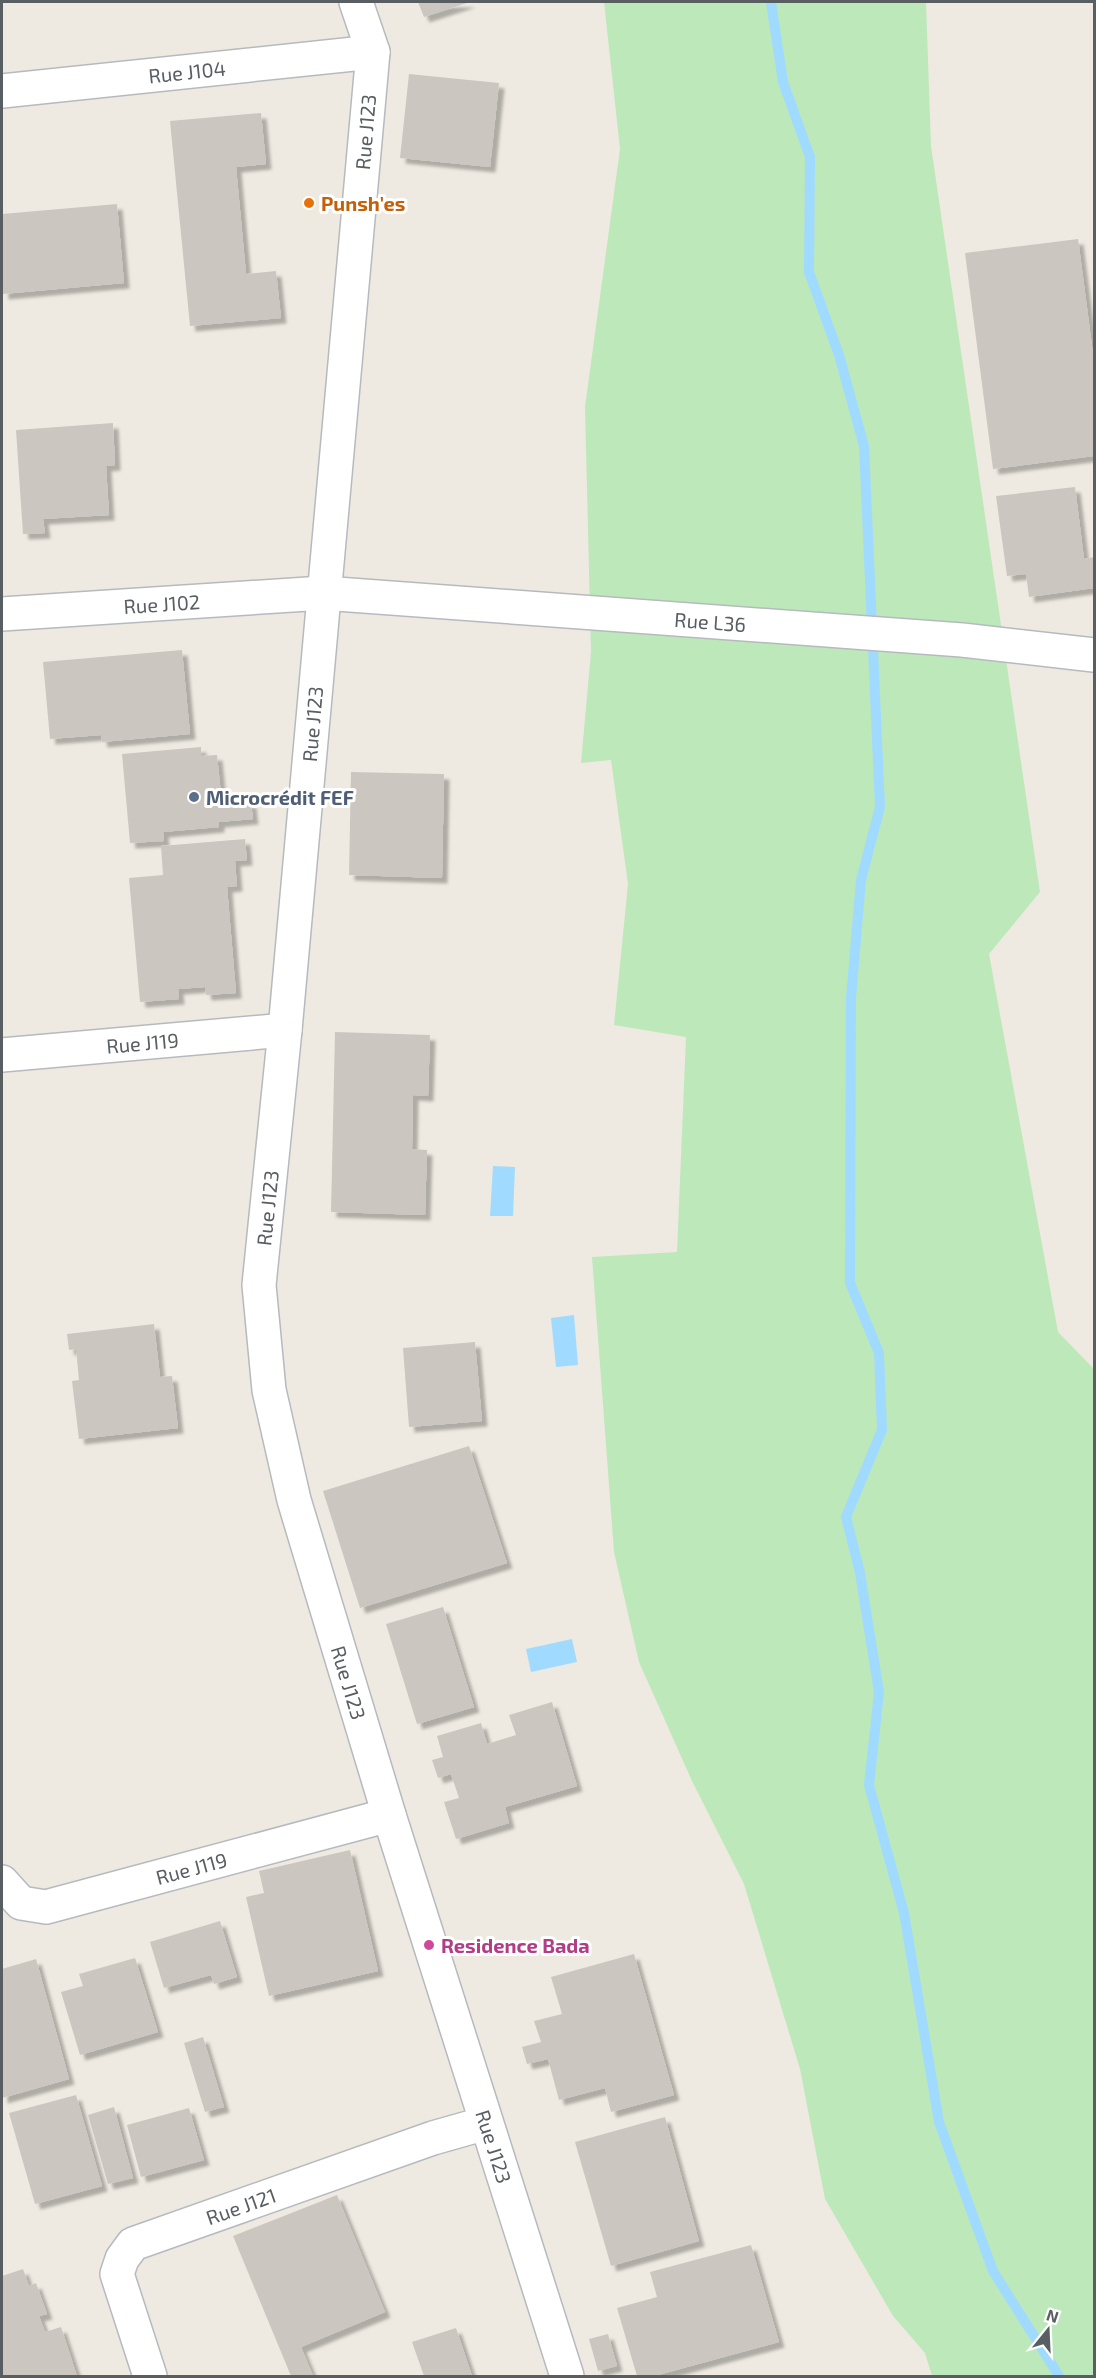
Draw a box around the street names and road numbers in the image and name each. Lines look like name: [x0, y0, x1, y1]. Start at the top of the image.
street label: Rue J104: [147, 56, 227, 88]
street label: Rue J123: [350, 93, 380, 171]
street label: Rue J102: [123, 589, 201, 618]
street label: Rue L36: [674, 607, 747, 636]
street label: Rue J123: [297, 685, 327, 763]
street label: Rue J119: [105, 1027, 180, 1058]
street label: Rue J123: [251, 1169, 283, 1247]
street label: Rue J123: [327, 1643, 371, 1722]
street label: Rue J119: [153, 1847, 229, 1889]
street label: Rue J123: [471, 2107, 517, 2186]
street label: Rue J121: [203, 2182, 279, 2229]

